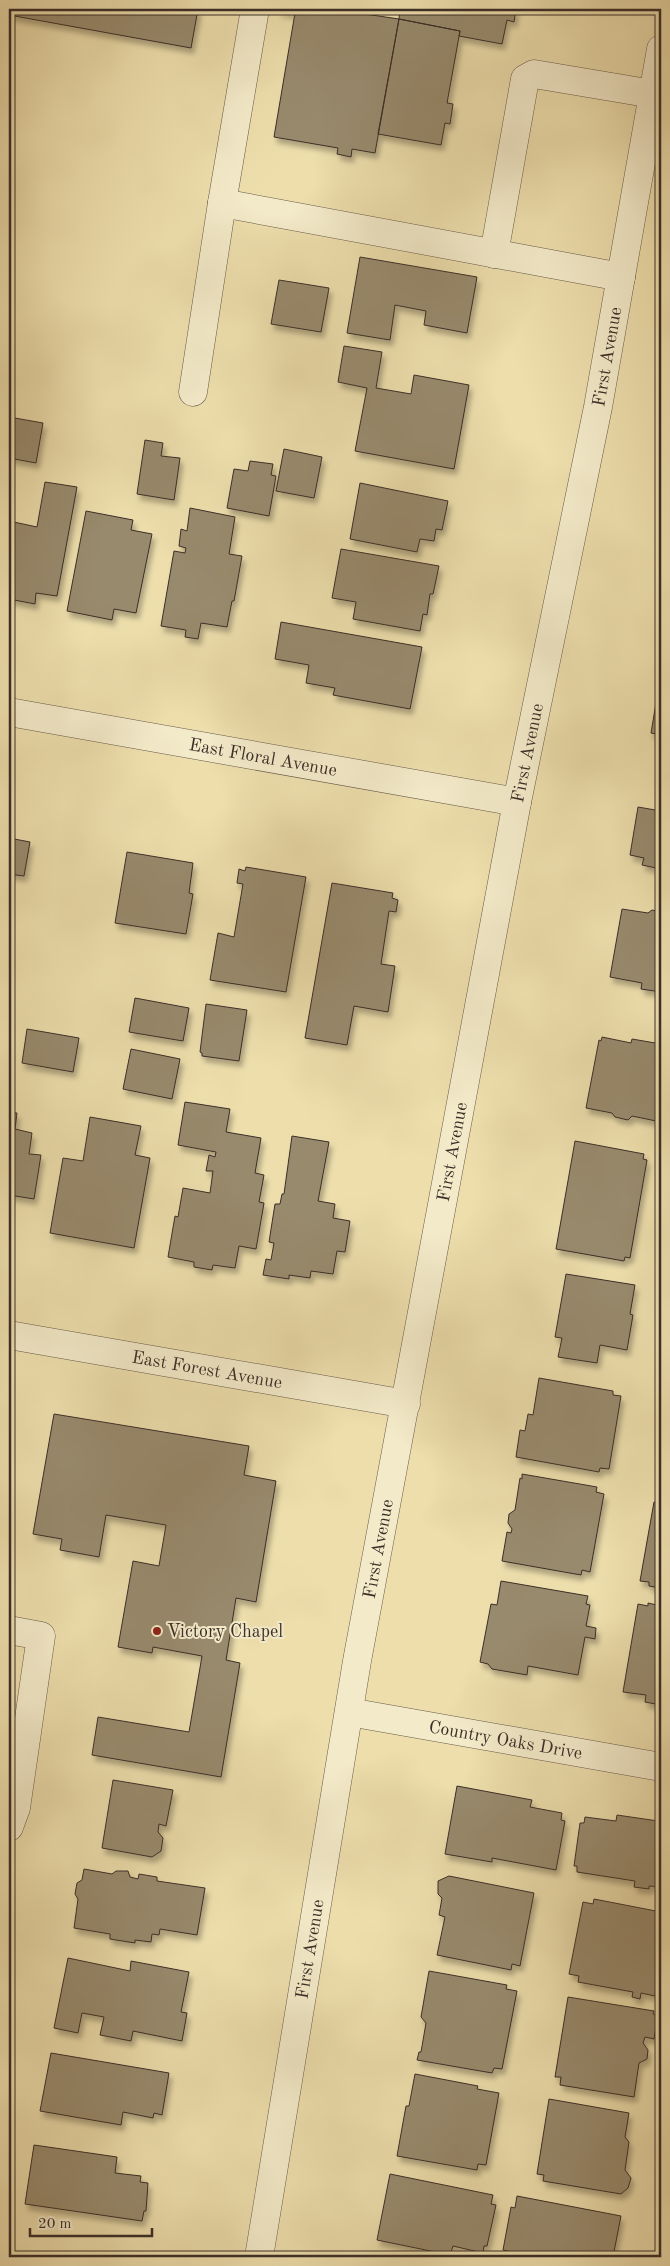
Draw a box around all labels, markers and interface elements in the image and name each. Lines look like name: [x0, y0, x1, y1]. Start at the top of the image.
street label: First Avenue: [590, 306, 625, 408]
street label: First Avenue: [509, 702, 547, 804]
street label: East Floral Avenue: [187, 736, 338, 780]
street label: First Avenue: [435, 1101, 471, 1203]
street label: East Forest Avenue: [130, 1348, 283, 1392]
street label: First Avenue: [361, 1498, 397, 1600]
place label: Victory Chapel: [167, 1623, 283, 1641]
marker: Victory Chapel: [151, 1625, 163, 1637]
street label: Country Oaks Drive: [427, 1718, 584, 1763]
street label: First Avenue: [294, 1898, 328, 2001]
scale bar: [30, 2206, 152, 2238]
text: 20 m: [38, 2217, 72, 2232]

